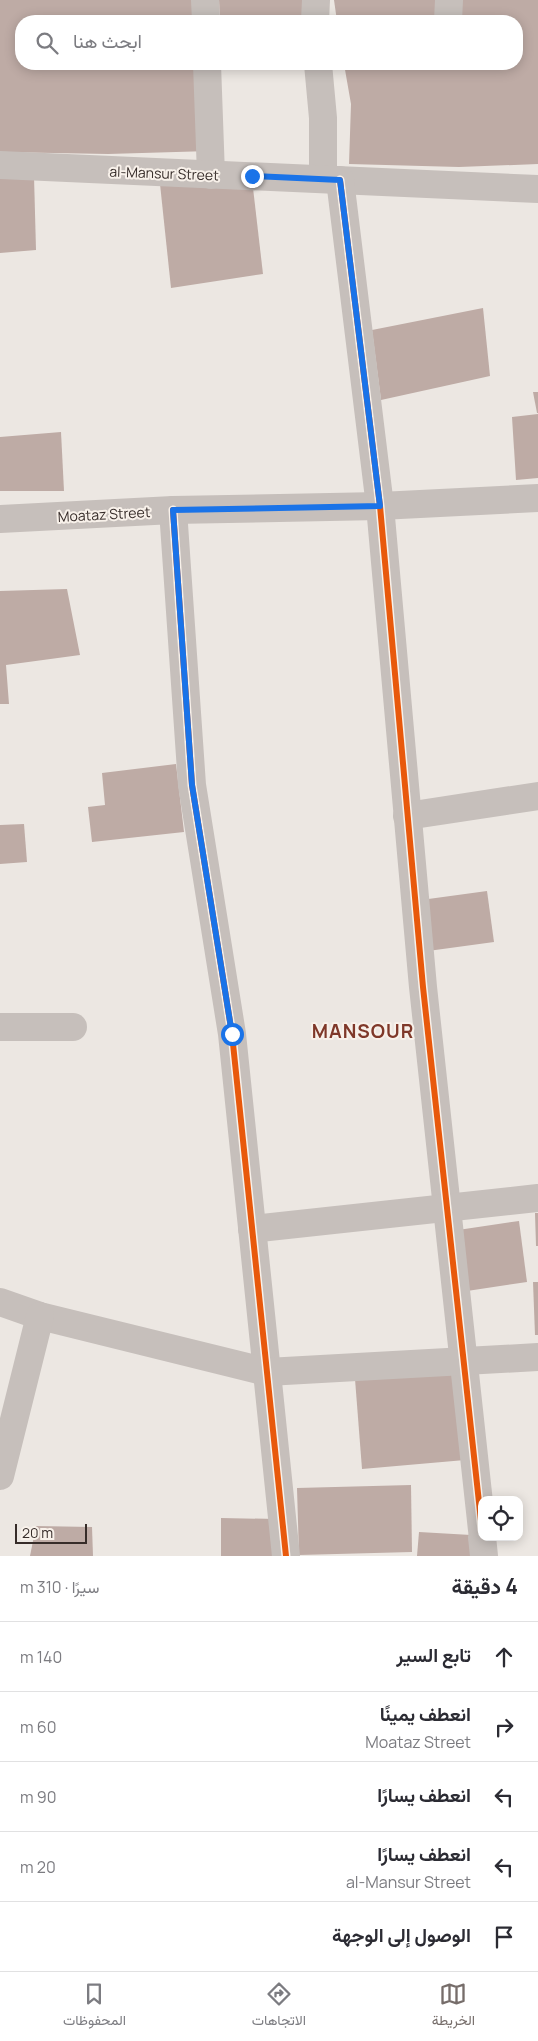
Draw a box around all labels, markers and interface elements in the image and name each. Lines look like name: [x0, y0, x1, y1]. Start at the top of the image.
search box: [15, 15, 523, 70]
text: ابحث هنا: [73, 28, 142, 54]
icon: search: [33, 29, 61, 57]
street label: al-Mansur Street: [109, 162, 219, 184]
route end: [241, 165, 264, 188]
street label: Moataz Street: [57, 502, 151, 526]
district label: MANSOUR: [312, 1018, 414, 1044]
route start: [221, 1023, 244, 1046]
map controls: [478, 1496, 523, 1541]
button: locate: [478, 1496, 523, 1541]
scale bar: [15, 1521, 88, 1544]
text: 20 m: [22, 1523, 53, 1542]
text: 4 دقيقة: [452, 1572, 518, 1600]
text: سيرًا · 310 m: [20, 1576, 99, 1598]
text: تابع السير: [396, 1642, 471, 1668]
icon: ahead: [490, 1643, 518, 1671]
text: 140 m: [20, 1646, 62, 1668]
text: انعطف يمينًا: [380, 1701, 471, 1727]
icon: right: [490, 1713, 518, 1741]
text: 60 m: [20, 1716, 56, 1738]
text: Moataz Street: [365, 1731, 471, 1753]
text: انعطف يسارًا: [377, 1782, 471, 1808]
icon: left: [490, 1783, 518, 1811]
text: 90 m: [20, 1786, 56, 1808]
text: انعطف يسارًا: [377, 1841, 471, 1867]
icon: left: [490, 1853, 518, 1881]
text: 20 m: [20, 1856, 56, 1878]
text: al-Mansur Street: [346, 1871, 471, 1893]
text: الوصول إلى الوجهة: [332, 1922, 471, 1948]
icon: arrive: [490, 1923, 518, 1951]
tab: المحفوظات: [63, 1980, 126, 2033]
tab: الاتجاهات: [252, 1980, 306, 2033]
tab: الخريطة: [432, 1980, 475, 2033]

